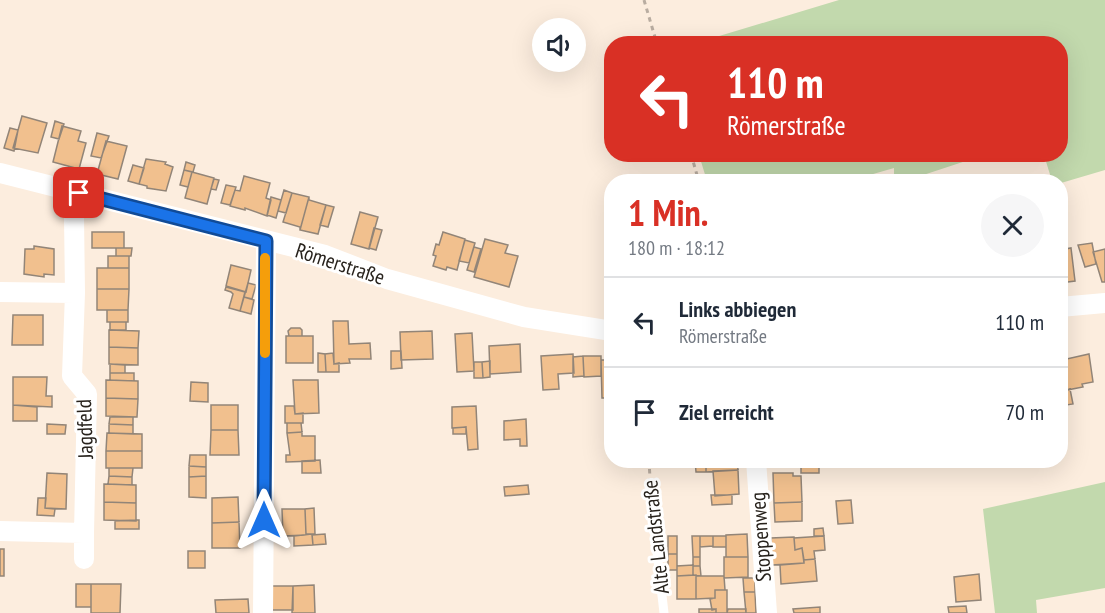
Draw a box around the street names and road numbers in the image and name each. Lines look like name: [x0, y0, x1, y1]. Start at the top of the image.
street label: Römerstraße: [292, 236, 388, 291]
street label: Jagdfeld: [70, 399, 99, 460]
street label: Alte Landstraße: [636, 479, 675, 595]
street label: Stoppenweg: [744, 491, 777, 583]

